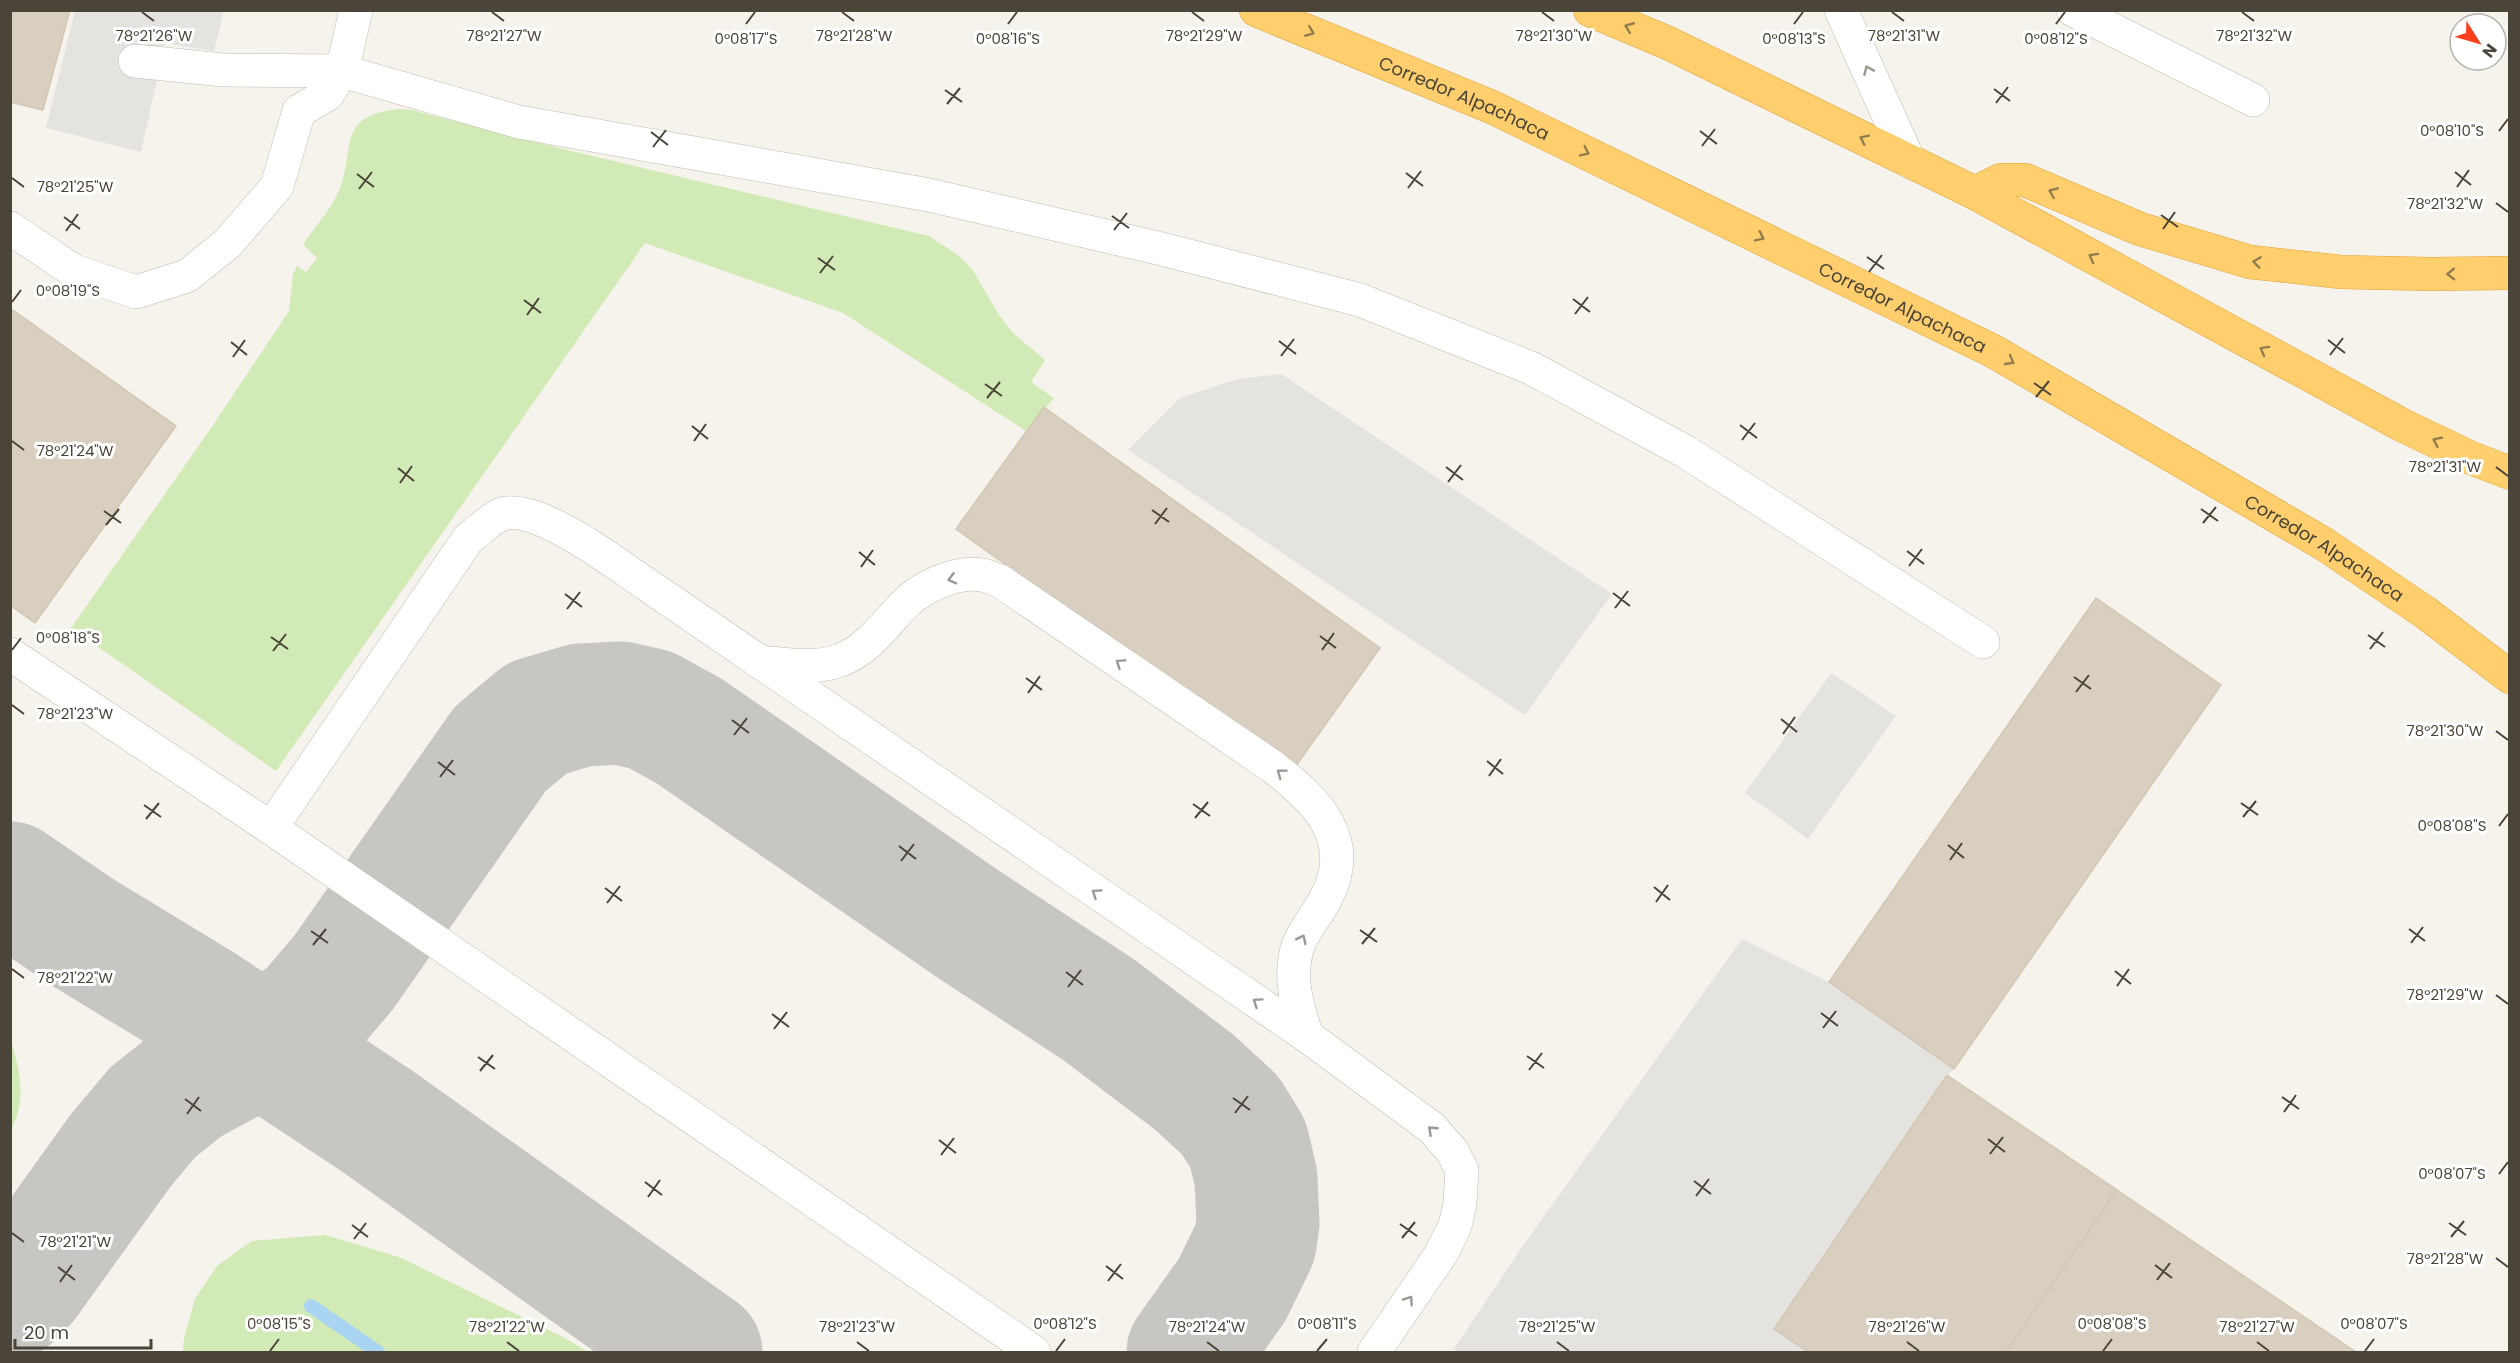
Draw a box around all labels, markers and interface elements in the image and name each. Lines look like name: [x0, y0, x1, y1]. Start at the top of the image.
north arrow: [2448, 12, 2508, 72]
one-way arrow: [1624, 22, 1635, 34]
text: 78°21'26"W: [116, 25, 193, 46]
text: 78°21'27"W: [466, 25, 542, 46]
text: 78°21'28"W: [816, 25, 893, 46]
text: 78°21'29"W: [1166, 25, 1243, 46]
one-way arrow: [1304, 25, 1315, 37]
text: 78°21'30"W: [1516, 25, 1593, 46]
text: 78°21'31"W: [1868, 25, 1940, 46]
text: 78°21'32"W: [2216, 25, 2292, 46]
text: 0°08'17"S: [714, 28, 778, 49]
text: 0°08'16"S: [976, 28, 1040, 49]
text: 0°08'13"S: [1762, 28, 1826, 49]
text: 0°08'12"S: [2024, 28, 2088, 49]
text: N: [2477, 39, 2502, 62]
street label: Corredor Alpachaca: [1375, 49, 1554, 146]
one-way arrow: [1863, 65, 1875, 76]
text: 0°08'10"S: [2420, 120, 2484, 141]
one-way arrow: [1859, 134, 1870, 146]
one-way arrow: [1578, 145, 1589, 156]
text: 78°21'25"W: [37, 176, 114, 197]
one-way arrow: [2048, 187, 2059, 199]
text: 78°21'32"W: [2407, 193, 2483, 214]
one-way arrow: [1754, 230, 1765, 242]
one-way arrow: [2089, 253, 2099, 264]
street label: Corredor Alpachaca: [1815, 256, 1991, 359]
one-way arrow: [2252, 257, 2261, 269]
one-way arrow: [2447, 268, 2456, 280]
text: 0°08'19"S: [36, 280, 100, 301]
one-way arrow: [2260, 346, 2271, 357]
one-way arrow: [2004, 354, 2014, 365]
one-way arrow: [2432, 437, 2443, 449]
text: 78°21'24"W: [37, 440, 114, 461]
text: 78°21'31"W: [2409, 456, 2481, 477]
street label: Corredor Alpachaca: [2240, 488, 2409, 607]
one-way arrow: [947, 571, 957, 584]
text: 0°08'18"S: [36, 627, 100, 648]
one-way arrow: [1116, 659, 1127, 670]
text: 78°21'23"W: [37, 703, 113, 724]
text: 78°21'30"W: [2407, 720, 2484, 741]
one-way arrow: [1276, 770, 1287, 781]
text: 0°08'08"S: [2418, 815, 2486, 836]
one-way arrow: [1092, 889, 1103, 900]
one-way arrow: [1295, 934, 1307, 945]
text: 78°21'22"W: [37, 967, 113, 988]
text: 78°21'29"W: [2407, 984, 2484, 1005]
one-way arrow: [1253, 998, 1264, 1009]
one-way arrow: [1428, 1126, 1439, 1137]
text: 0°08'07"S: [2418, 1163, 2486, 1184]
text: 78°21'21"W: [39, 1231, 111, 1252]
text: 78°21'28"W: [2407, 1248, 2484, 1269]
one-way arrow: [1402, 1296, 1413, 1307]
scale bar: [15, 1312, 152, 1350]
text: 0°08'15"S: [247, 1313, 311, 1334]
text: 0°08'12"S: [1033, 1313, 1097, 1334]
text: 0°08'11"S: [1297, 1313, 1357, 1334]
text: 0°08'08"S: [2078, 1313, 2146, 1334]
text: 0°08'07"S: [2340, 1313, 2408, 1334]
text: 78°21'22"W: [469, 1316, 545, 1337]
text: 78°21'23"W: [819, 1316, 895, 1337]
text: 78°21'24"W: [1169, 1316, 1246, 1337]
text: 78°21'25"W: [1519, 1316, 1596, 1337]
text: 78°21'26"W: [1869, 1316, 1946, 1337]
text: 78°21'27"W: [2219, 1316, 2295, 1337]
text: 20 m: [24, 1320, 69, 1345]

